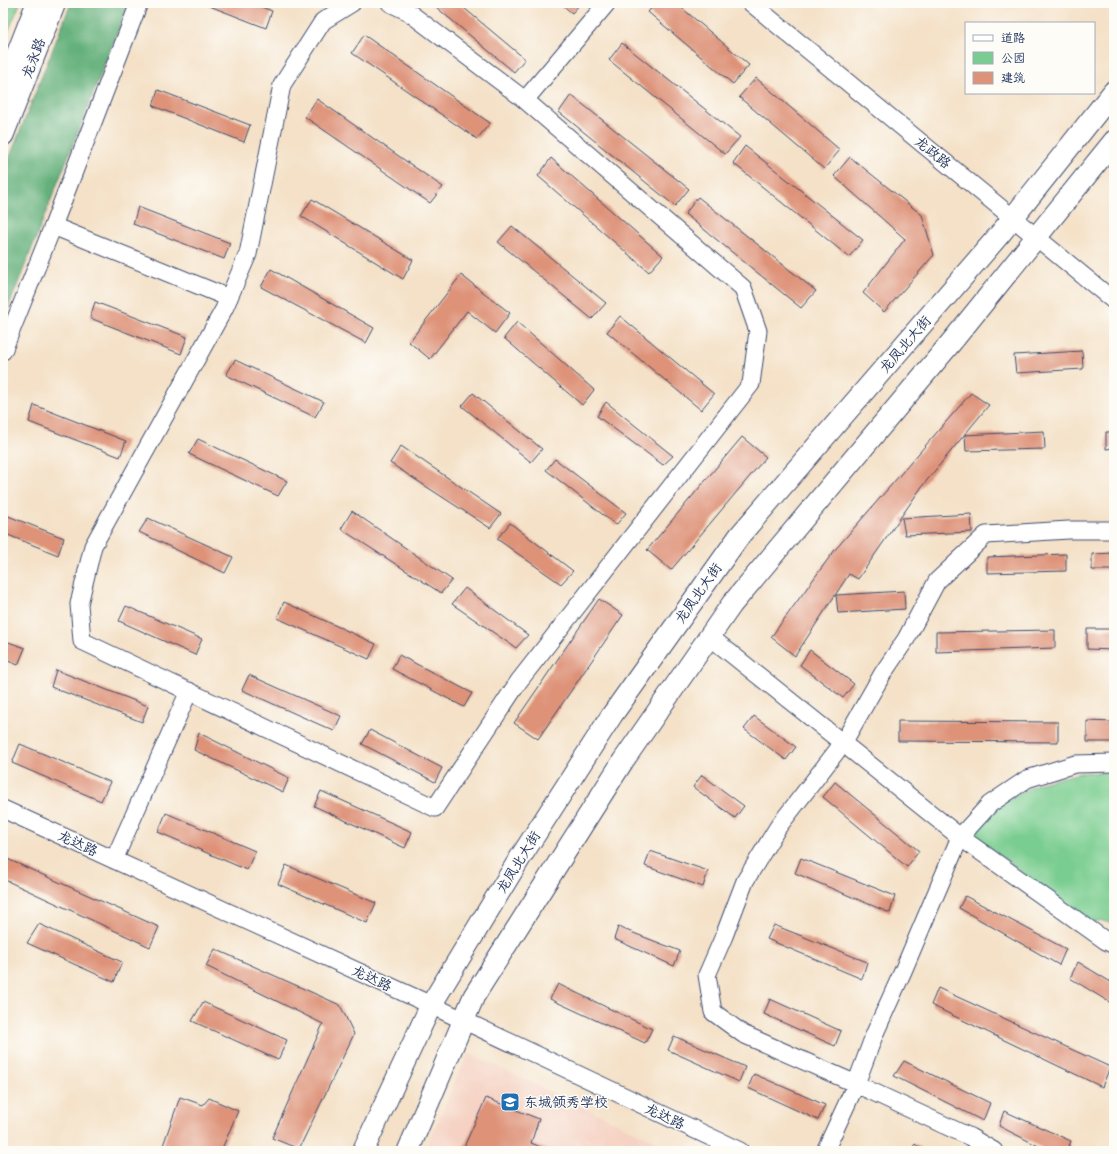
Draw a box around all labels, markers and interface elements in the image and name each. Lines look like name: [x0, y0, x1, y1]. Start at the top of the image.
legend: [965, 22, 1095, 94]
text: 道路: [1001, 28, 1025, 46]
street label: 龙永路: [15, 34, 50, 81]
text: 公园: [1001, 48, 1025, 66]
text: 建筑: [1001, 68, 1025, 86]
street label: 龙政路: [910, 130, 956, 173]
street label: 龙凤北大街: [874, 310, 936, 377]
street label: 龙凤北大街: [669, 558, 726, 627]
street label: 龙达路: [55, 824, 102, 861]
street label: 龙凤北大街: [490, 826, 545, 897]
street label: 龙达路: [349, 959, 396, 996]
school or university icon: 东城领秀学校: [499, 1091, 521, 1113]
place label: 东城领秀学校: [524, 1091, 608, 1112]
street label: 龙达路: [642, 1097, 689, 1134]

